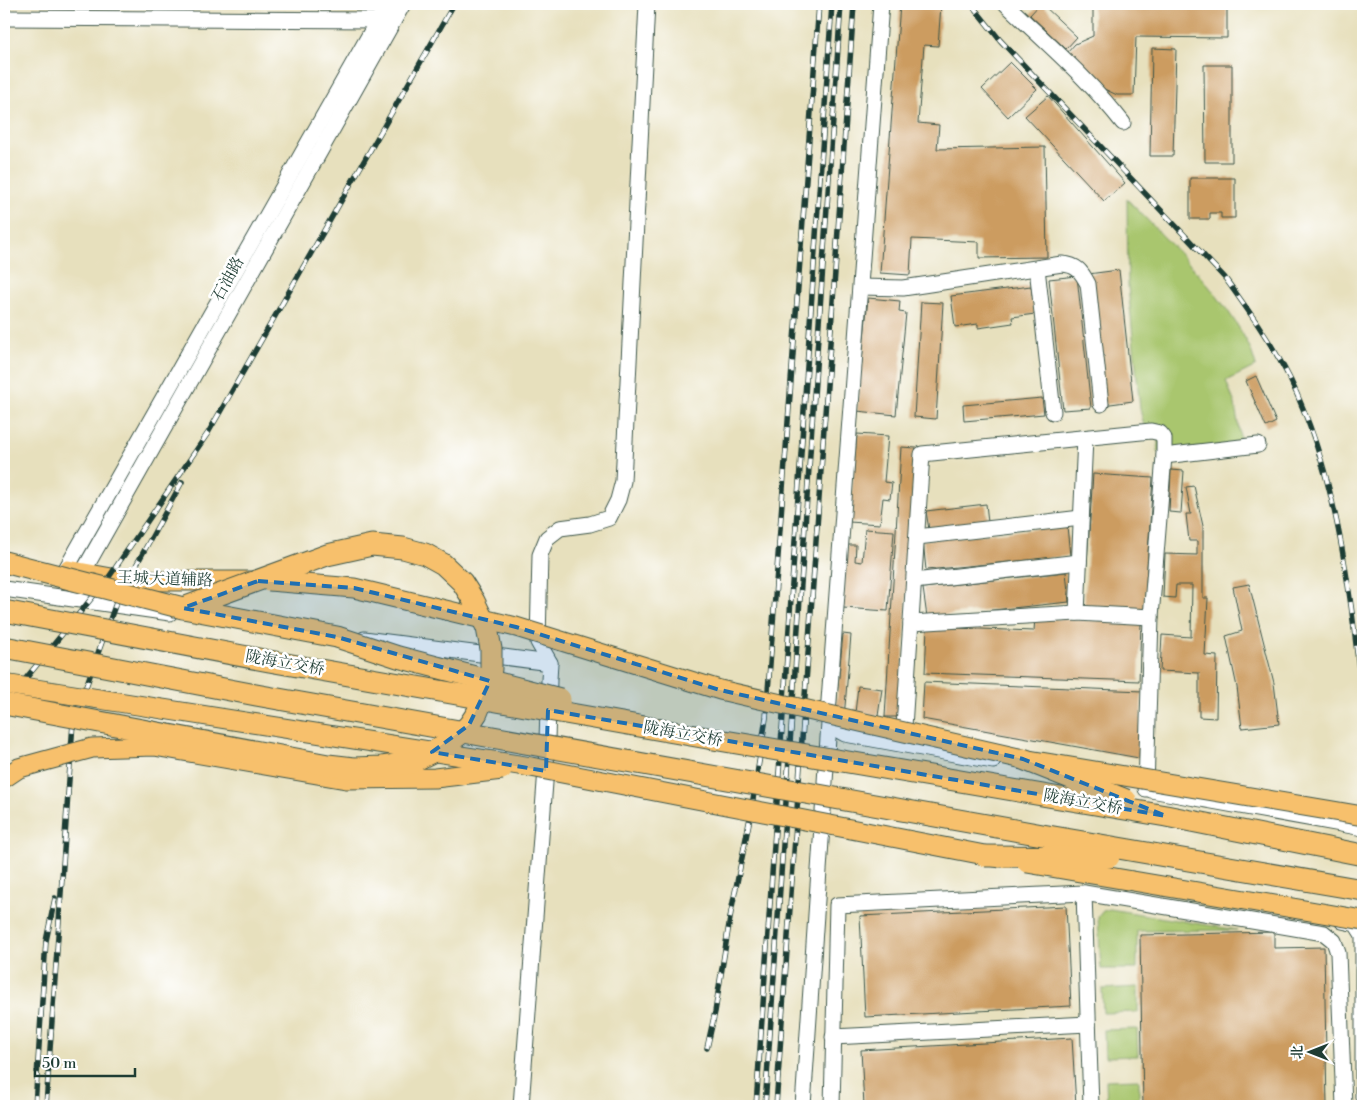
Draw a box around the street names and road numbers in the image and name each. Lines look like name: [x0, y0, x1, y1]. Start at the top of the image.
street label: 石油路: [208, 253, 248, 305]
street label: 王城大道辅路: [117, 567, 213, 591]
street label: 陇海立交桥: [244, 646, 326, 680]
street label: 陇海立交桥: [642, 717, 724, 751]
street label: 陇海立交桥: [1042, 785, 1124, 819]

